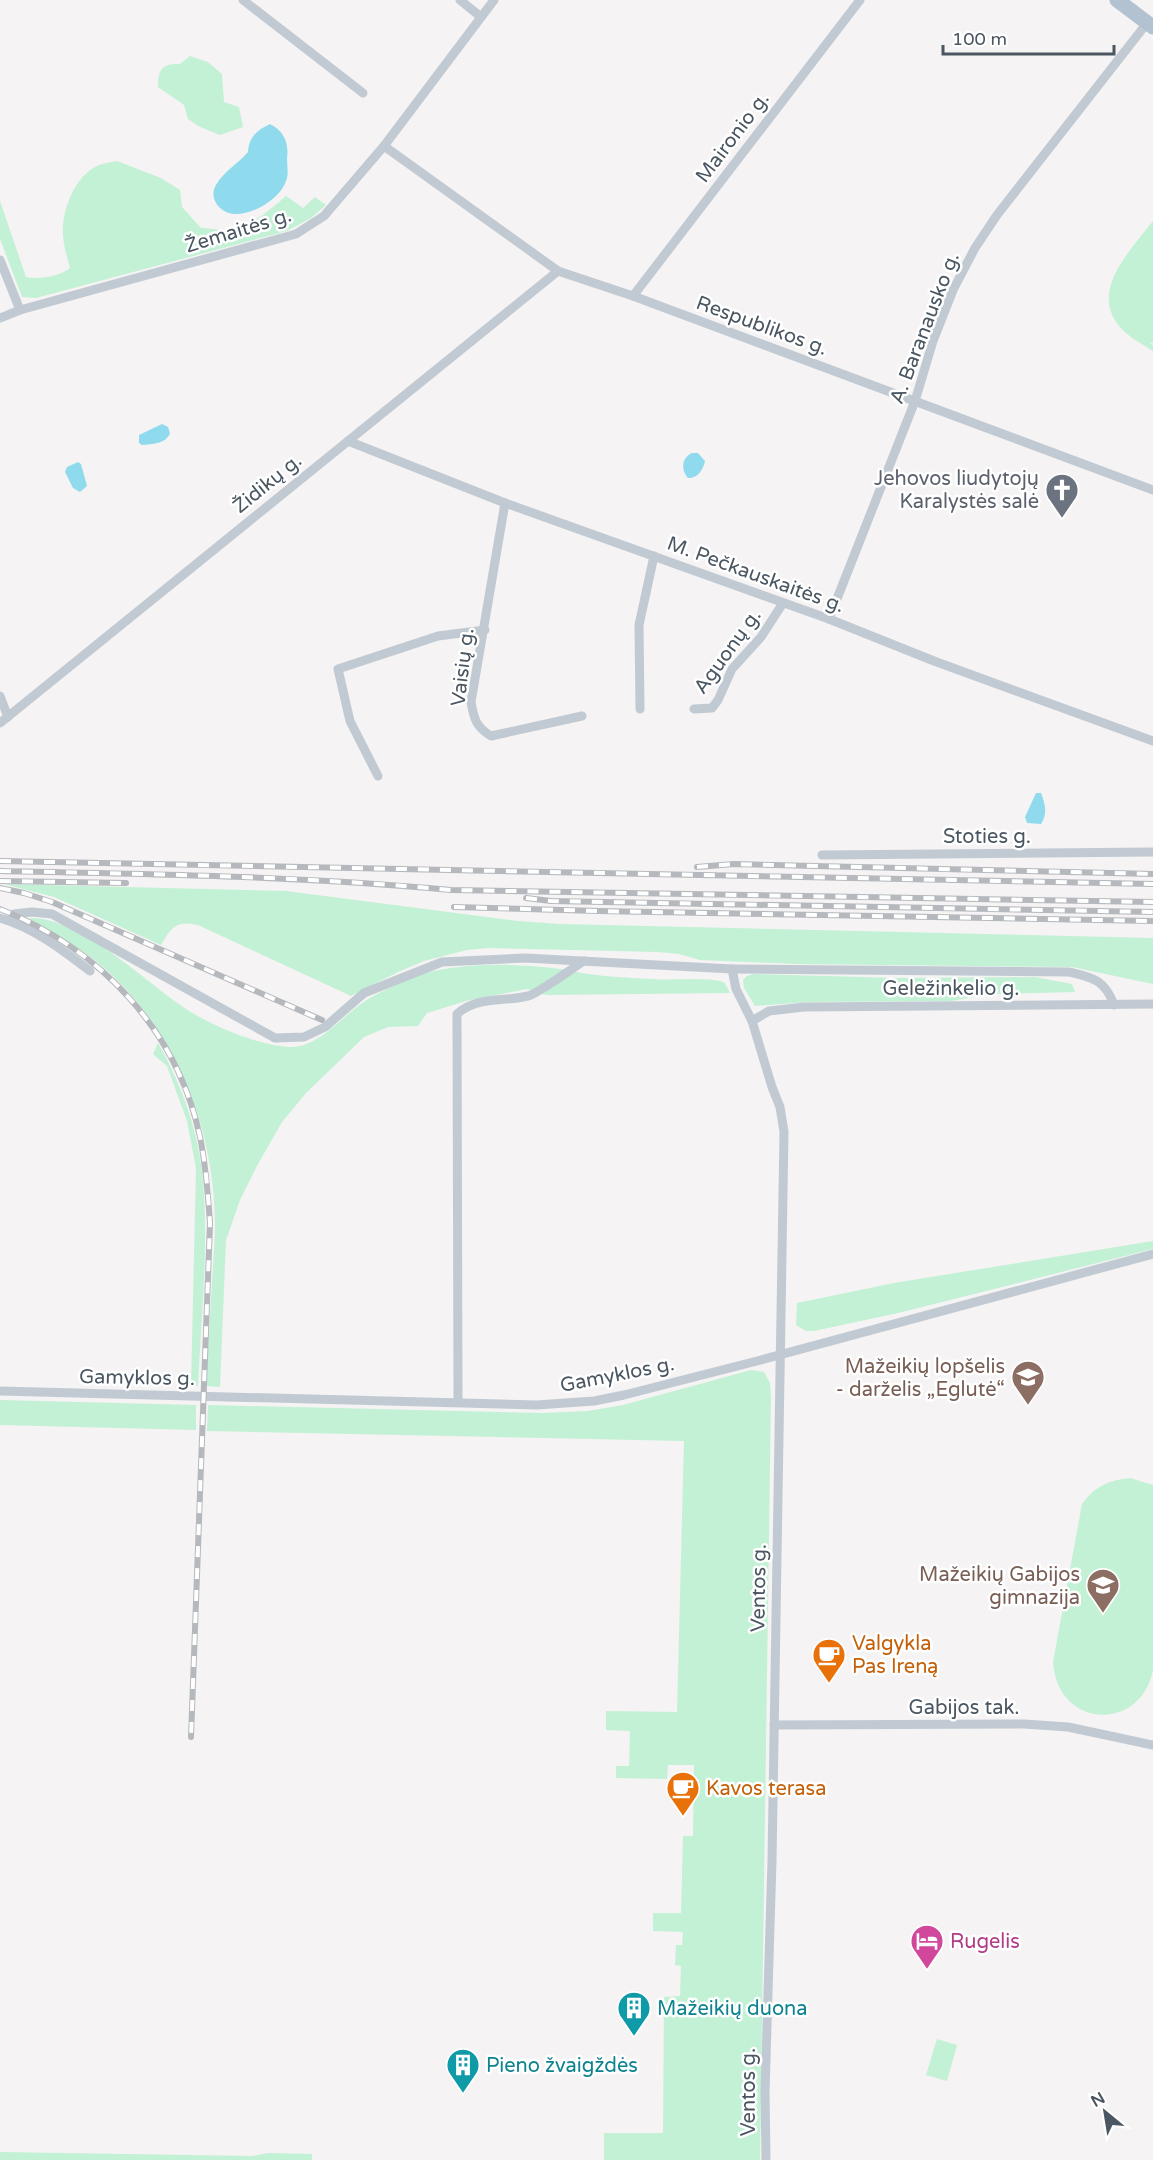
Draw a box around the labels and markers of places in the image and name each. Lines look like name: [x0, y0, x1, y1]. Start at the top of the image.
place label: Jehovos liudytojų Karalystės salė: [874, 467, 1039, 514]
church icon: Jehovos liudytojų Karalystės salė: [1044, 472, 1080, 519]
place label: Mažeikių lopšelis - darželis „Eglutė“: [836, 1355, 1005, 1402]
school or university icon: Mažeikių lopšelis - darželis „Eglutė“: [1010, 1359, 1046, 1406]
place label: Mažeikių Gabijos gimnazija: [919, 1563, 1080, 1610]
school or university icon: Mažeikių Gabijos gimnazija: [1085, 1567, 1121, 1614]
place label: Valgykla Pas Ireną: [852, 1632, 938, 1679]
cafe icon: Valgykla Pas Ireną: [811, 1637, 847, 1684]
cafe icon: Kavos terasa: [665, 1770, 701, 1817]
place label: Kavos terasa: [706, 1777, 826, 1801]
hotel icon: Rugelis: [909, 1923, 945, 1970]
place label: Rugelis: [950, 1930, 1020, 1954]
building icon: Mažeikių duona: [616, 1990, 652, 2037]
place label: Mažeikių duona: [657, 1997, 807, 2021]
building icon: Pieno žvaigždės: [445, 2047, 481, 2094]
place label: Pieno žvaigždės: [486, 2054, 638, 2078]

